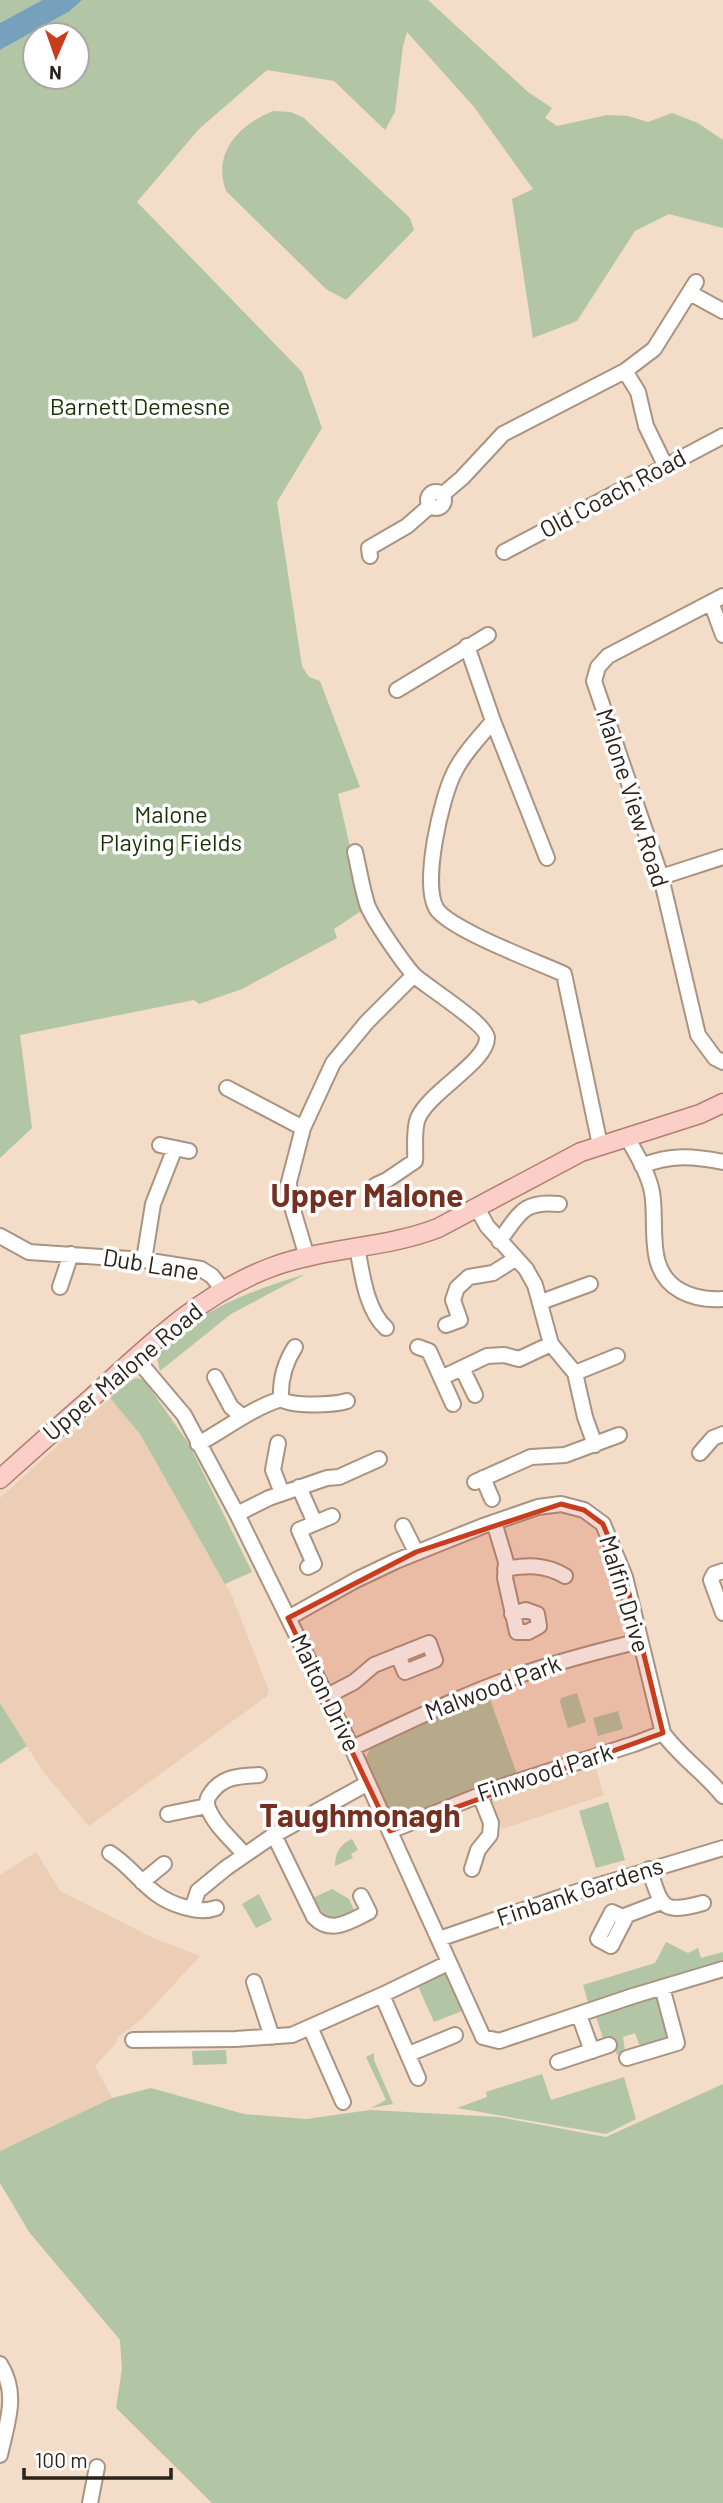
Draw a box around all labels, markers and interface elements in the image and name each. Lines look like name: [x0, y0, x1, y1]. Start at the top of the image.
north arrow: [21, 21, 91, 91]
text: N: [49, 62, 62, 85]
park label: Barnett Demesne: [50, 391, 230, 420]
street label: Old Coach Road: [534, 442, 690, 543]
street label: Malone View Road: [591, 704, 676, 891]
park label: Malone Playing Fields: [100, 799, 242, 856]
district label: Upper Malone: [271, 1175, 463, 1213]
street label: Dub Lane: [101, 1242, 201, 1285]
street label: Upper Malone Road: [36, 1296, 208, 1446]
street label: Malfin Drive: [594, 1532, 657, 1656]
street label: Malton Drive: [285, 1629, 367, 1756]
street label: Malwood Park: [420, 1647, 564, 1726]
street label: Finwood Park: [473, 1736, 616, 1807]
district label: Taughmonagh: [259, 1795, 461, 1833]
street label: Finbank Gardens: [493, 1850, 667, 1931]
scale bar: [24, 2436, 172, 2480]
text: 100 m: [35, 2447, 88, 2472]

